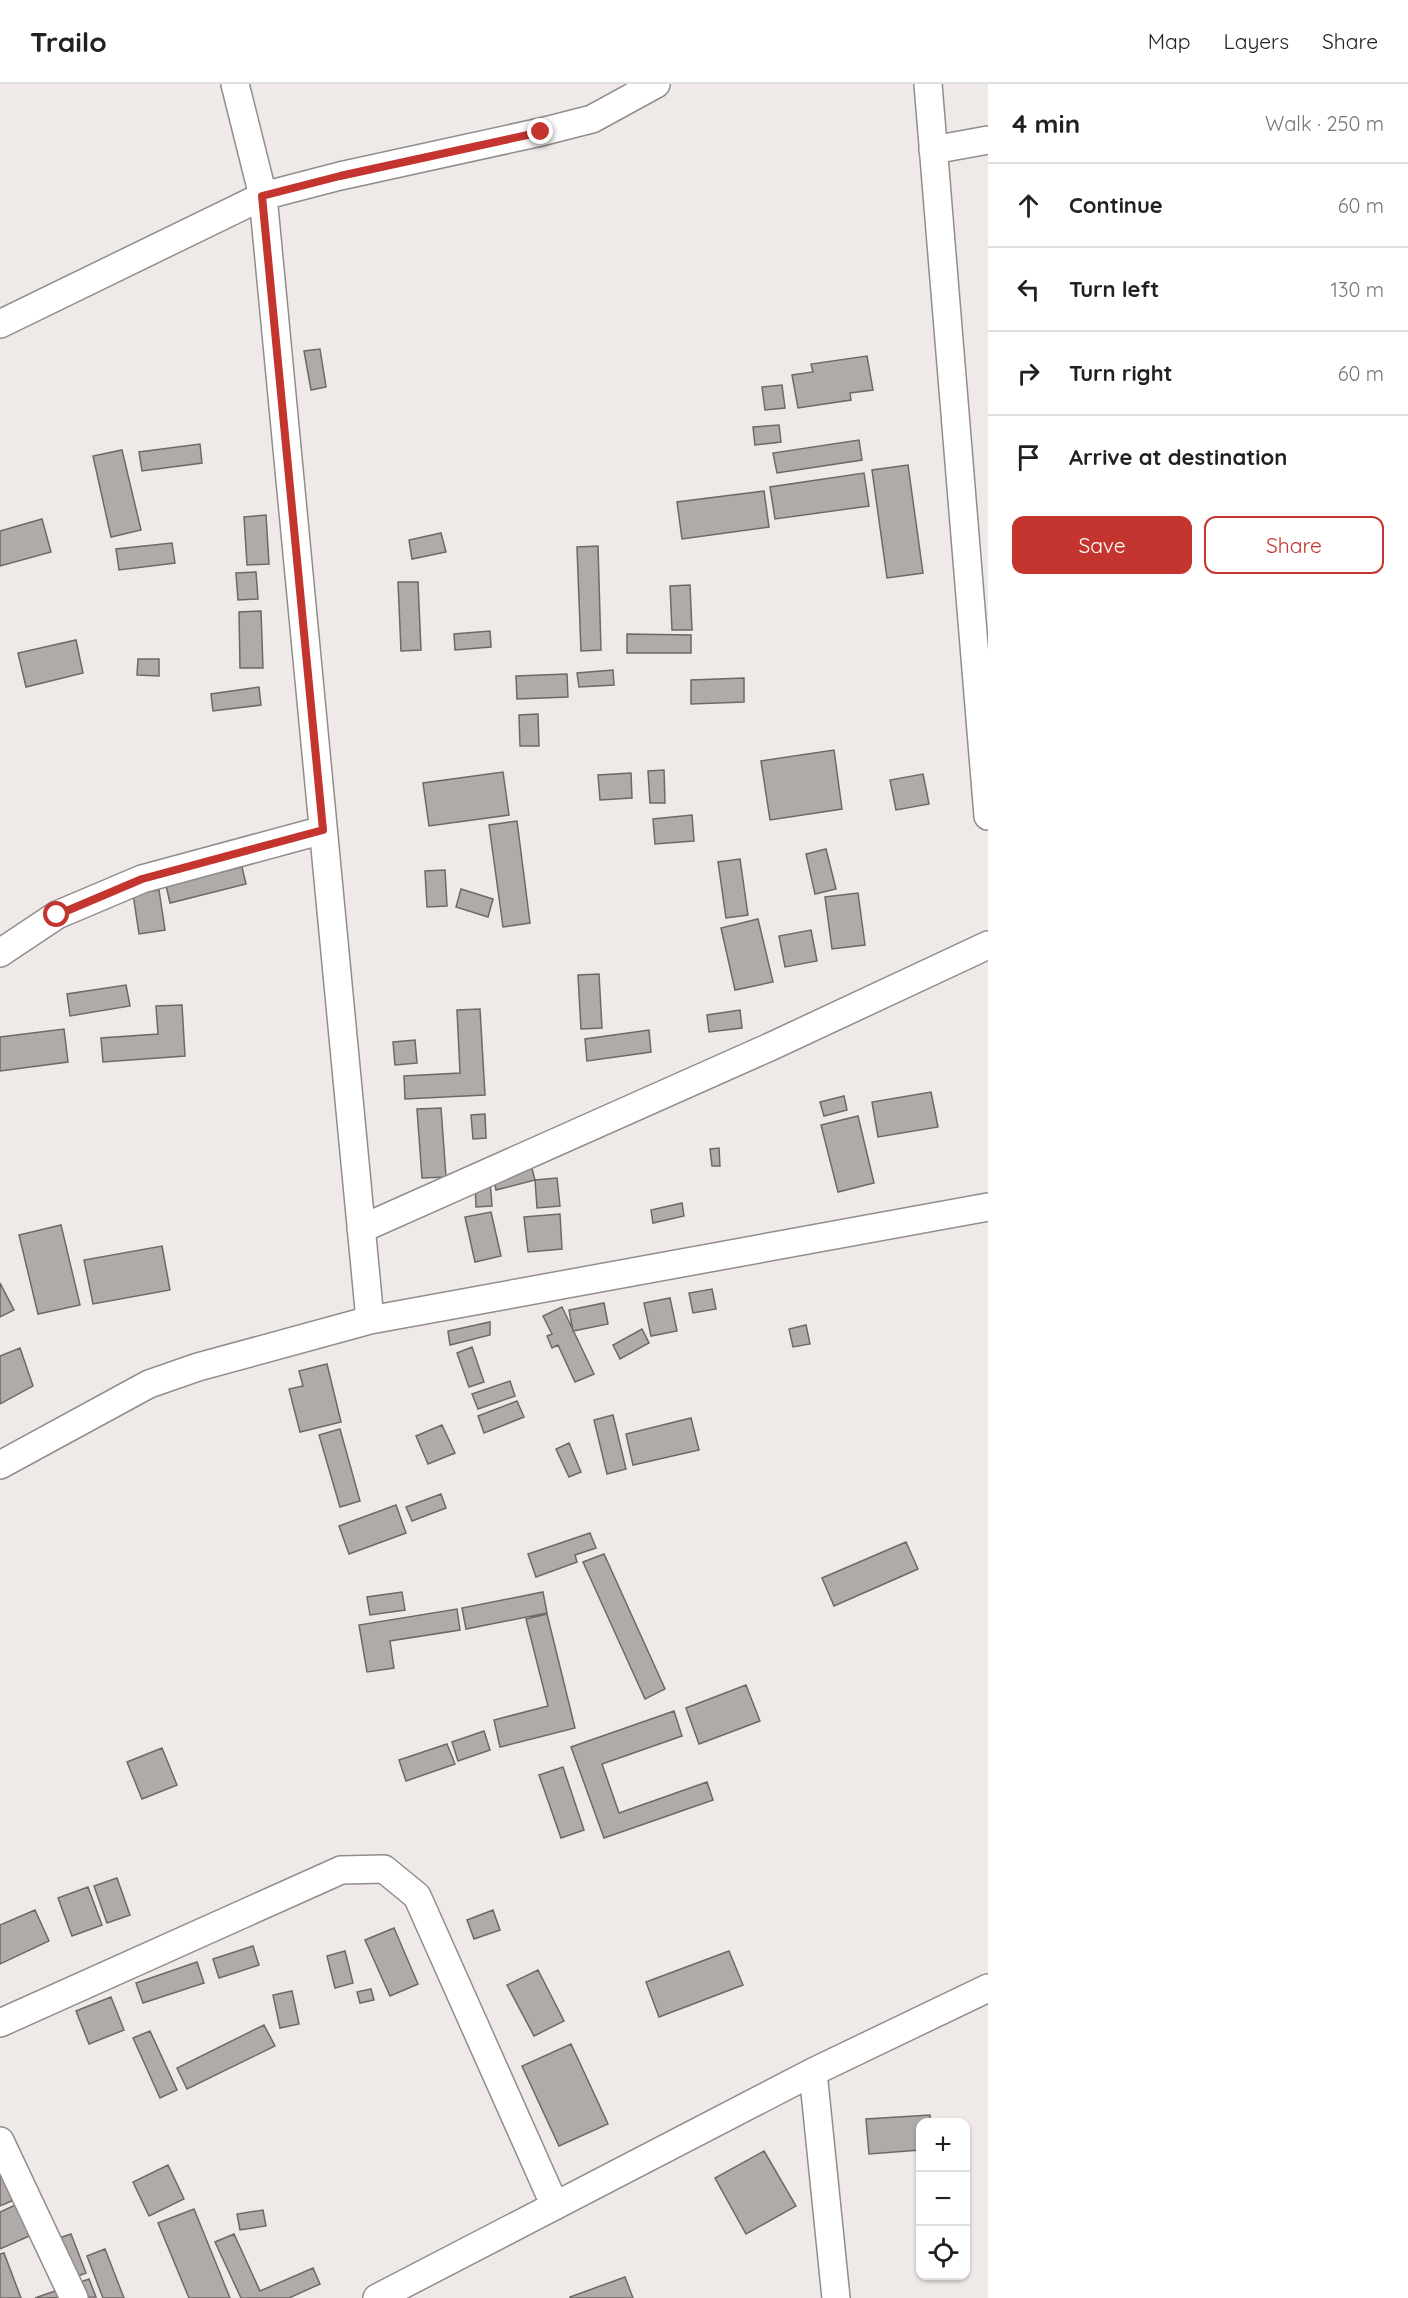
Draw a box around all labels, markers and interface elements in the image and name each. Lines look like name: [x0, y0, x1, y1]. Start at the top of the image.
text: Trailo: [30, 24, 107, 59]
text: Map: [1148, 28, 1191, 54]
text: Layers: [1224, 28, 1289, 54]
text: Share: [1322, 28, 1378, 54]
text: 4 min: [1012, 107, 1080, 140]
text: Walk · 250 m: [1265, 111, 1384, 136]
route end: [527, 118, 553, 144]
icon: ahead: [1012, 189, 1045, 222]
text: Continue: [1069, 191, 1163, 219]
text: 60 m: [1338, 193, 1384, 218]
icon: left: [1012, 273, 1045, 306]
text: Turn left: [1069, 275, 1159, 303]
text: 130 m: [1331, 277, 1384, 302]
icon: right: [1012, 357, 1045, 390]
text: Turn right: [1069, 359, 1173, 387]
text: 60 m: [1338, 361, 1384, 386]
icon: arrive: [1012, 441, 1045, 474]
text: Arrive at destination: [1069, 443, 1287, 471]
button: Save: [1012, 516, 1192, 574]
button: Share: [1204, 516, 1384, 574]
route start: [43, 901, 69, 927]
map controls: [916, 2118, 970, 2280]
button: +: [916, 2118, 970, 2172]
button: −: [916, 2172, 970, 2226]
button: locate: [916, 2226, 970, 2280]

